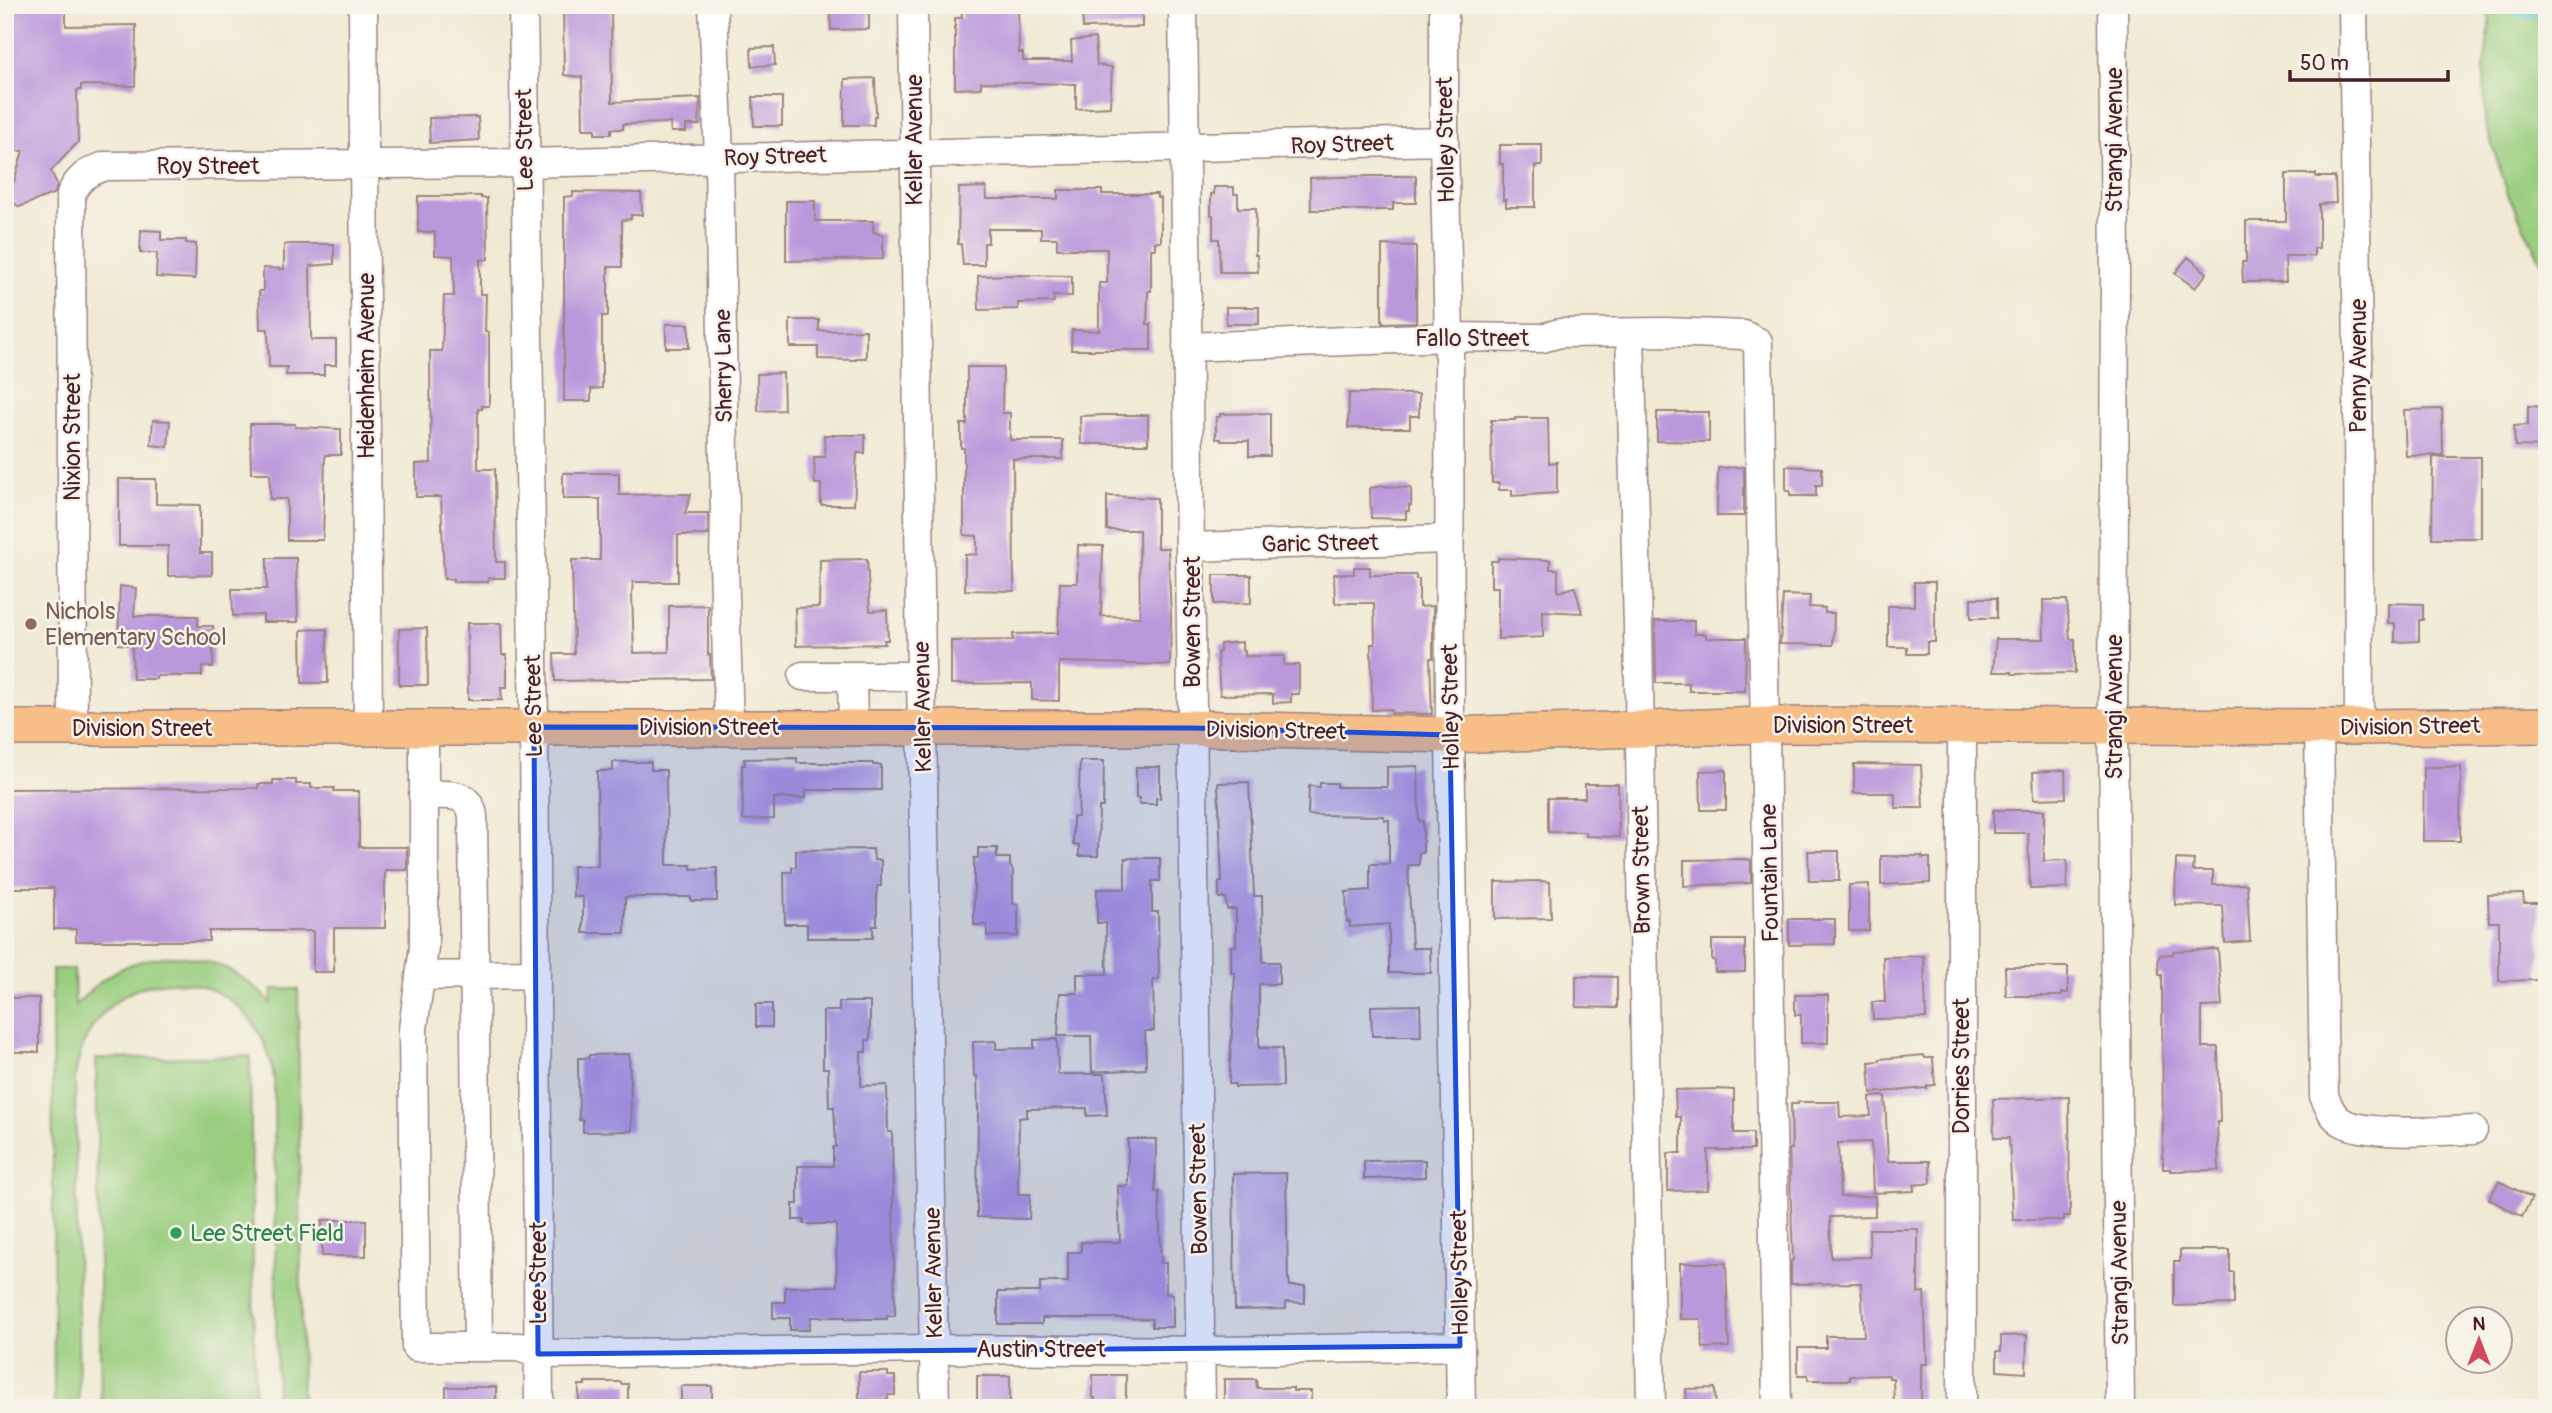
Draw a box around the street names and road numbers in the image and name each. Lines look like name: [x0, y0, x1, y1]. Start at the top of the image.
street label: Strangi Avenue: [2100, 67, 2129, 213]
street label: Keller Avenue: [900, 74, 929, 206]
street label: Holley Street: [1430, 76, 1461, 203]
street label: Lee Street: [509, 88, 540, 192]
street label: Roy Street: [1290, 128, 1395, 161]
street label: Roy Street: [723, 140, 828, 173]
street label: Roy Street: [157, 152, 260, 181]
street label: Heidenheim Avenue: [352, 272, 381, 459]
street label: Penny Avenue: [2344, 298, 2373, 433]
street label: Sherry Lane: [708, 308, 739, 423]
street label: Fallo Street: [1415, 324, 1530, 353]
street label: Nixion Street: [58, 372, 87, 501]
street label: Garic Street: [1261, 528, 1380, 559]
street label: Bowen Street: [1178, 555, 1207, 688]
street label: Strangi Avenue: [2100, 634, 2129, 780]
street label: Keller Avenue: [907, 640, 938, 773]
street label: Holley Street: [1435, 643, 1466, 770]
street label: Lee Street: [518, 654, 549, 758]
street label: Division Street: [1773, 711, 1914, 740]
street label: Division Street: [2340, 711, 2481, 742]
street label: Division Street: [639, 713, 780, 742]
street label: Division Street: [72, 714, 213, 743]
street label: Division Street: [1205, 715, 1347, 746]
street label: Fountain Lane: [1754, 803, 1785, 943]
street label: Brown Street: [1626, 805, 1657, 935]
street label: Dorries Street: [1947, 997, 1976, 1134]
street label: Bowen Street: [1183, 1122, 1214, 1255]
street label: Strangi Avenue: [2104, 1199, 2135, 1346]
street label: Keller Avenue: [918, 1206, 949, 1339]
street label: Holley Street: [1444, 1209, 1475, 1336]
street label: Lee Street: [524, 1221, 553, 1325]
street label: Austin Street: [976, 1335, 1106, 1364]

